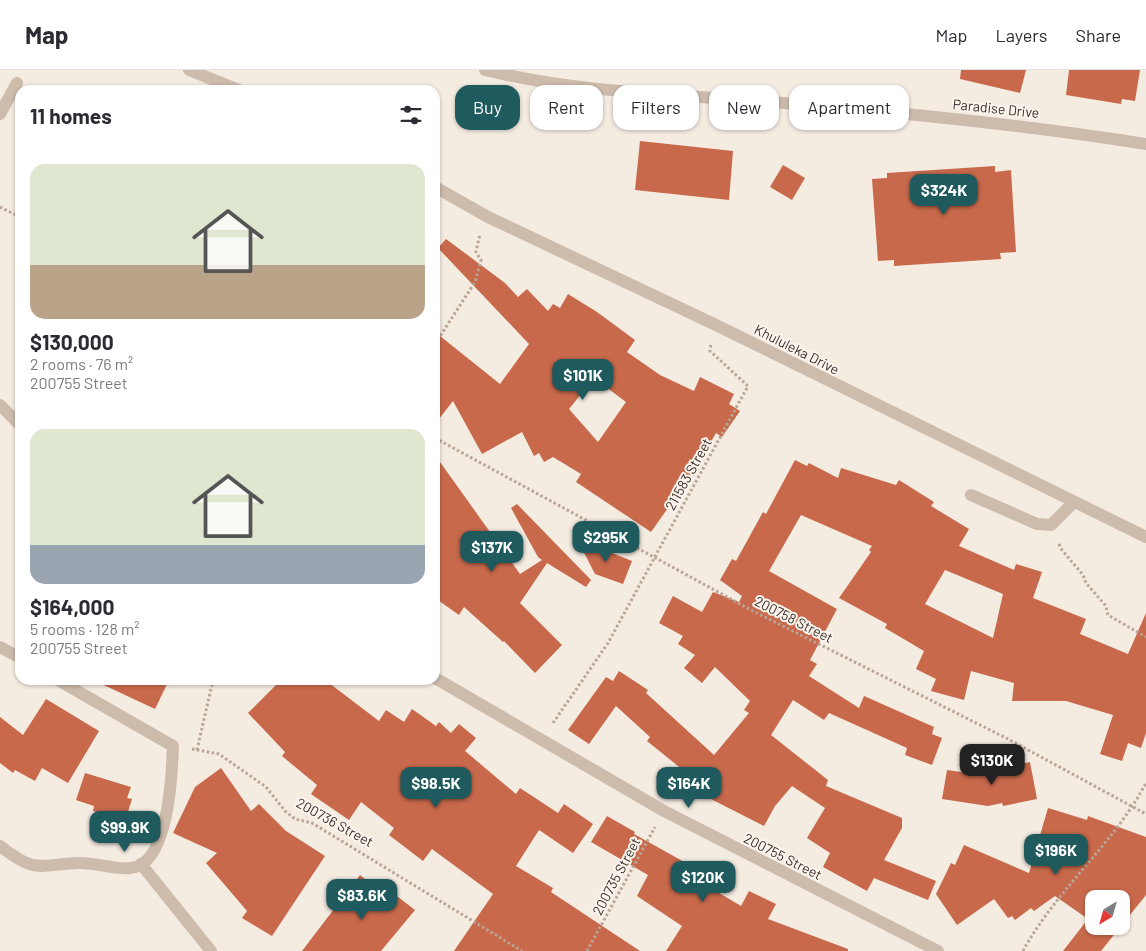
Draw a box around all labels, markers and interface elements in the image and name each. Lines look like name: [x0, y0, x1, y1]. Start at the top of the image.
text: Map: [25, 20, 68, 49]
text: Map: [935, 24, 967, 46]
text: Layers: [995, 24, 1048, 46]
text: Share: [1076, 24, 1121, 46]
chip: Buy: [455, 85, 520, 130]
chip: Rent: [530, 85, 603, 130]
chip: Filters: [613, 85, 699, 130]
chip: New: [709, 85, 779, 130]
chip: Apartment: [789, 85, 909, 130]
street label: Paradise Drive: [952, 95, 1040, 121]
icon: filters: [397, 101, 425, 129]
text: 11 homes: [30, 103, 112, 128]
pin: $324K: [909, 174, 979, 216]
text: $324K: [921, 180, 967, 199]
icon: home: [183, 196, 273, 286]
street label: Khululeka Drive: [752, 320, 842, 378]
text: $130,000: [30, 329, 114, 354]
text: 2 rooms · 76 m²: [30, 354, 133, 373]
pin: $101K: [548, 358, 618, 401]
text: $101K: [563, 365, 603, 384]
text: 200755 Street: [30, 373, 128, 392]
street label: 211583 Street: [661, 435, 715, 513]
icon: home: [183, 461, 273, 551]
pin: $295K: [571, 520, 641, 563]
text: $295K: [583, 527, 629, 546]
pin: $137K: [457, 530, 527, 573]
text: $137K: [471, 537, 513, 556]
street label: 200758 Street: [752, 592, 836, 646]
text: $164,000: [30, 594, 114, 619]
text: 5 rooms · 128 m²: [30, 619, 139, 638]
text: 200755 Street: [30, 638, 128, 657]
pin: $130K: [957, 744, 1027, 786]
text: $130K: [971, 750, 1013, 769]
pin: $98.5K: [395, 766, 477, 809]
pin: $164K: [654, 766, 724, 809]
text: $98.5K: [411, 773, 461, 792]
text: $164K: [667, 773, 711, 792]
street label: 200736 Street: [294, 794, 376, 850]
pin: $99.9K: [84, 810, 166, 853]
text: $99.9K: [101, 817, 149, 836]
street label: 200755 Street: [741, 829, 825, 883]
street label: 200735 Street: [588, 834, 644, 918]
pin: $196K: [1021, 834, 1091, 876]
text: $196K: [1035, 840, 1077, 859]
pin: $120K: [668, 860, 738, 903]
text: $120K: [682, 867, 724, 886]
pin: $83.6K: [321, 878, 403, 921]
text: $83.6K: [337, 885, 387, 904]
north arrow: [1085, 890, 1130, 935]
map controls: [1085, 890, 1130, 935]

